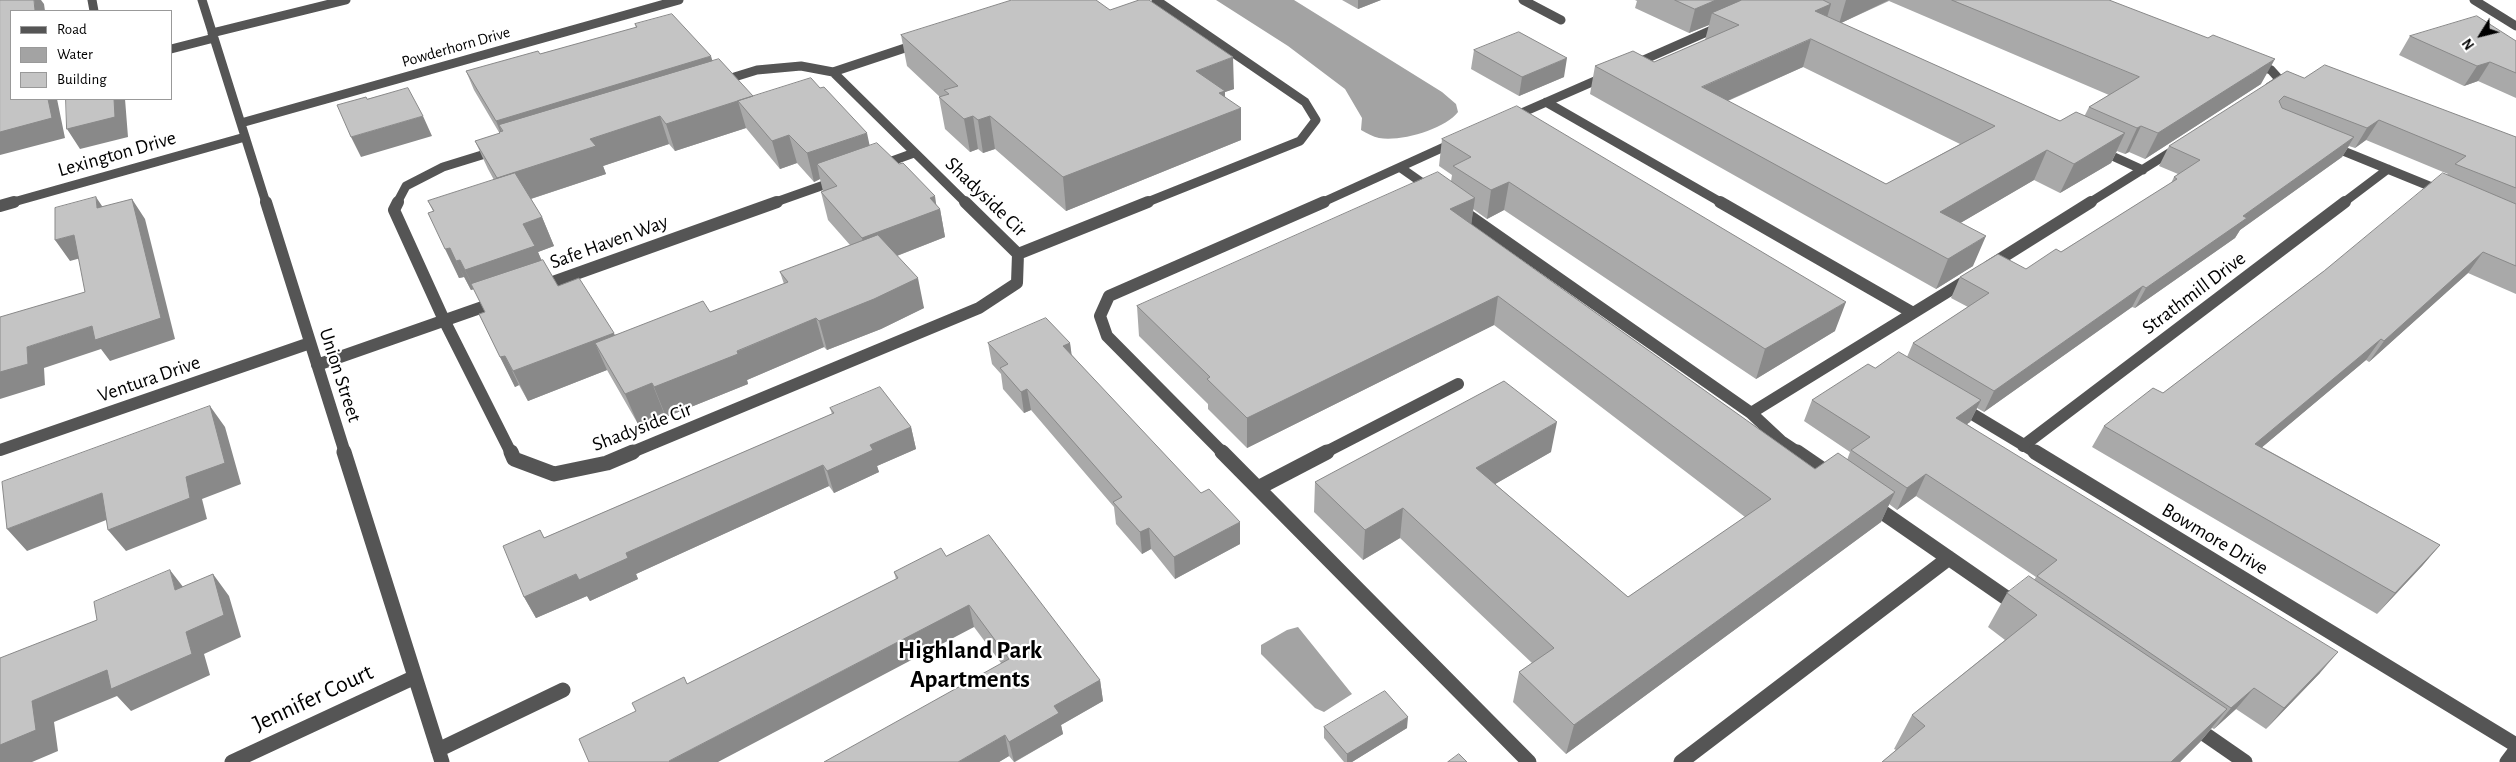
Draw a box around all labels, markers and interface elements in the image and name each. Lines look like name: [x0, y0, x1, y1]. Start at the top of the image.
legend: [10, 10, 172, 100]
north arrow: [2456, 10, 2506, 60]
text: Road: [57, 22, 87, 37]
street label: Powderhorn Drive: [400, 22, 512, 72]
text: N: [2460, 36, 2477, 52]
text: Water: [57, 47, 93, 62]
text: Building: [57, 72, 107, 87]
street label: Lexington Drive: [55, 126, 179, 182]
street label: Shadyside Cir: [940, 152, 1032, 242]
street label: Safe Haven Way: [547, 210, 671, 274]
street label: Strathmill Drive: [2137, 246, 2251, 340]
street label: Union Street: [314, 325, 366, 425]
street label: Ventura Drive: [95, 350, 203, 408]
street label: Shadyside Cir: [589, 397, 695, 457]
street label: Bowmore Drive: [2158, 498, 2272, 580]
district label: Highland Park Apartments: [898, 635, 1042, 694]
street label: Jennifer Court: [248, 658, 378, 738]

